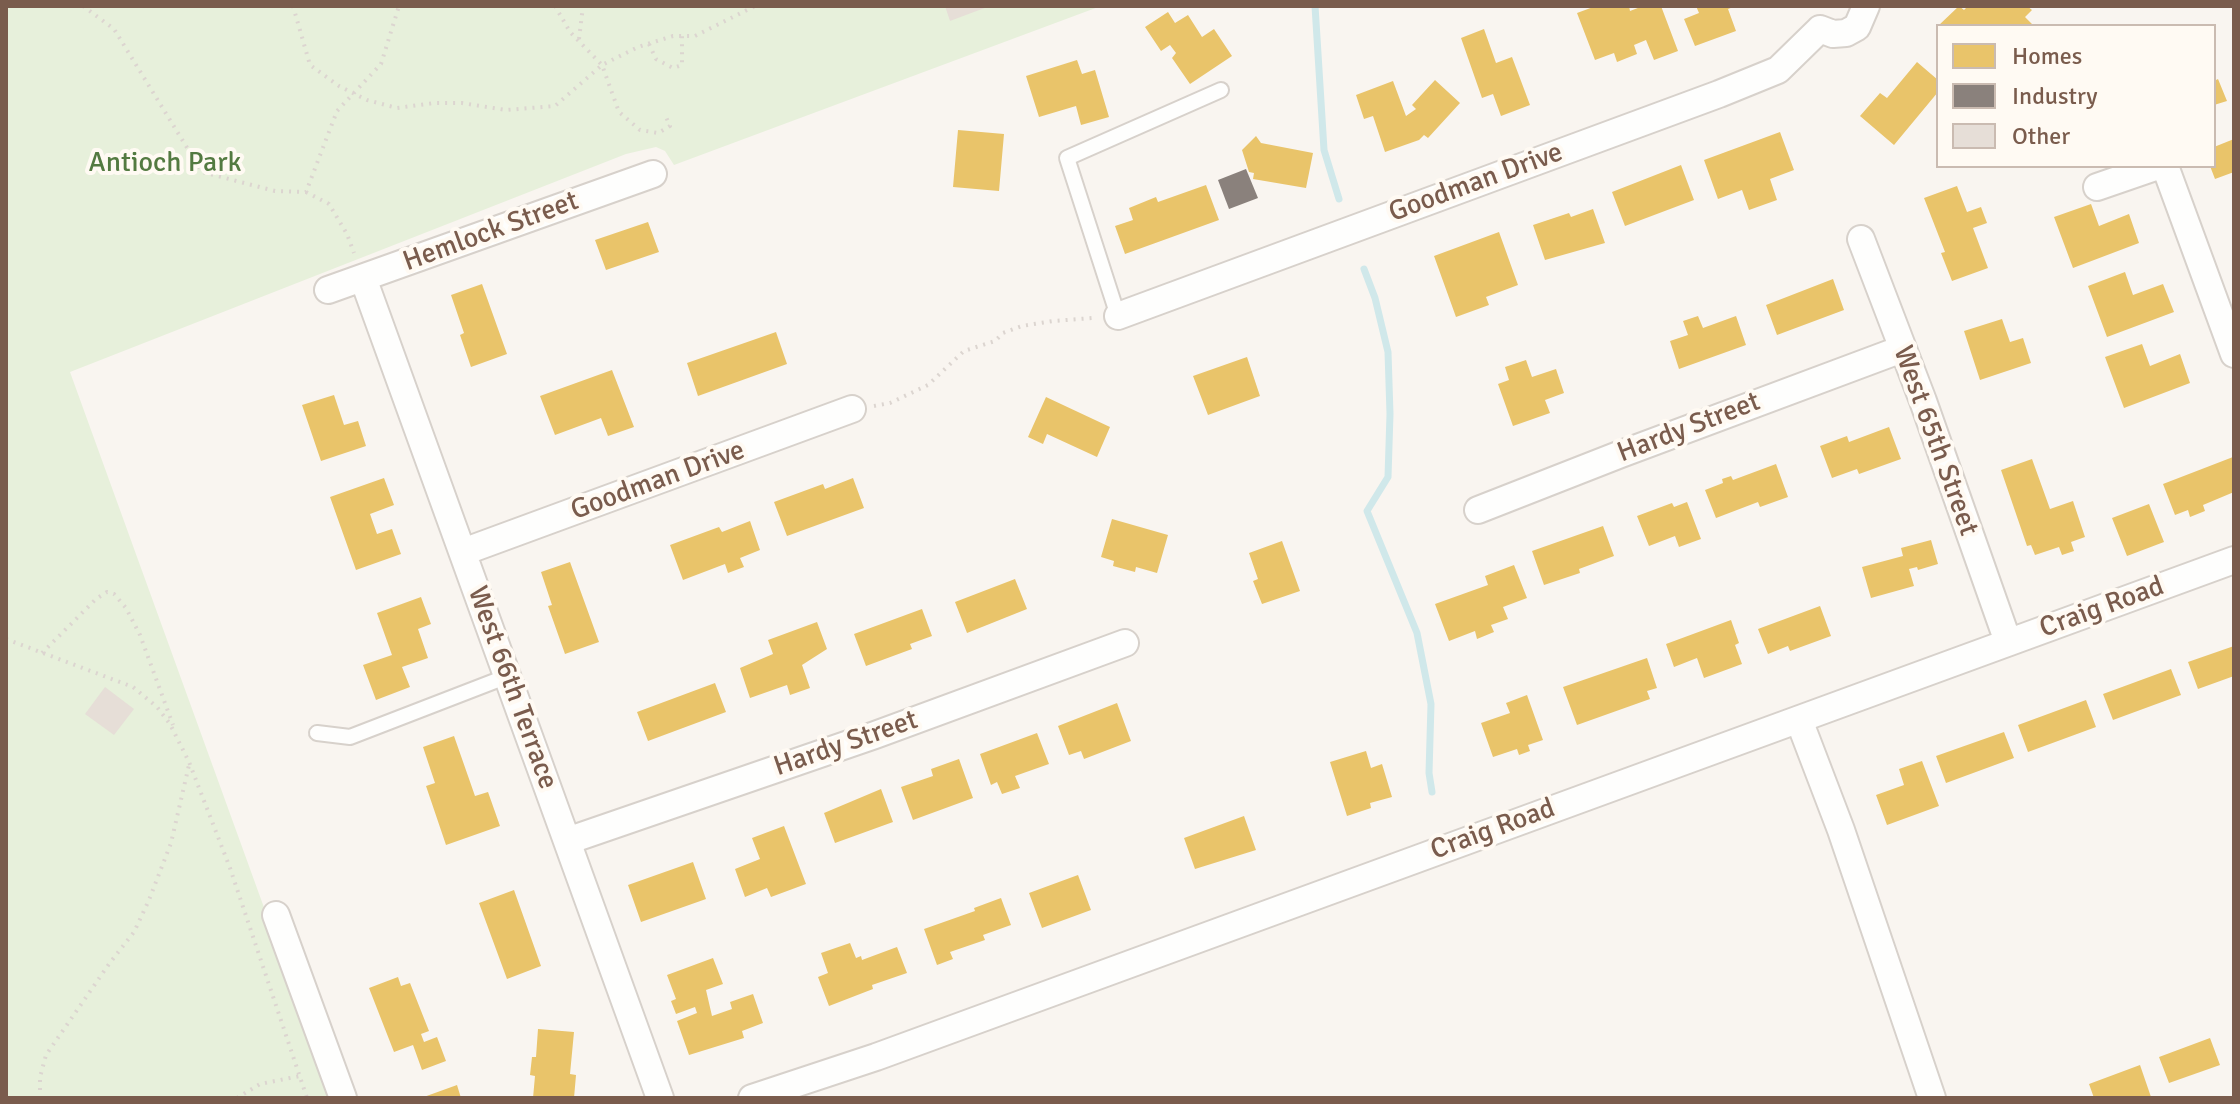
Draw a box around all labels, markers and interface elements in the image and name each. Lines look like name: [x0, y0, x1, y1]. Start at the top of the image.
legend: [1936, 24, 2216, 168]
text: Homes: [2012, 41, 2082, 71]
text: Industry: [2012, 81, 2098, 111]
text: Other: [2012, 121, 2070, 151]
street label: Goodman Drive: [1384, 136, 1568, 230]
park label: Antioch Park: [89, 147, 241, 181]
street label: Hemlock Street: [399, 185, 583, 279]
street label: West 65th Street: [1885, 342, 1985, 540]
street label: Hardy Street: [1613, 385, 1765, 471]
street label: Goodman Drive: [566, 434, 750, 528]
street label: Craig Road: [2035, 570, 2169, 646]
street label: West 66th Terrace: [460, 582, 564, 794]
street label: Hardy Street: [770, 704, 922, 784]
street label: Craig Road: [1426, 792, 1560, 868]

